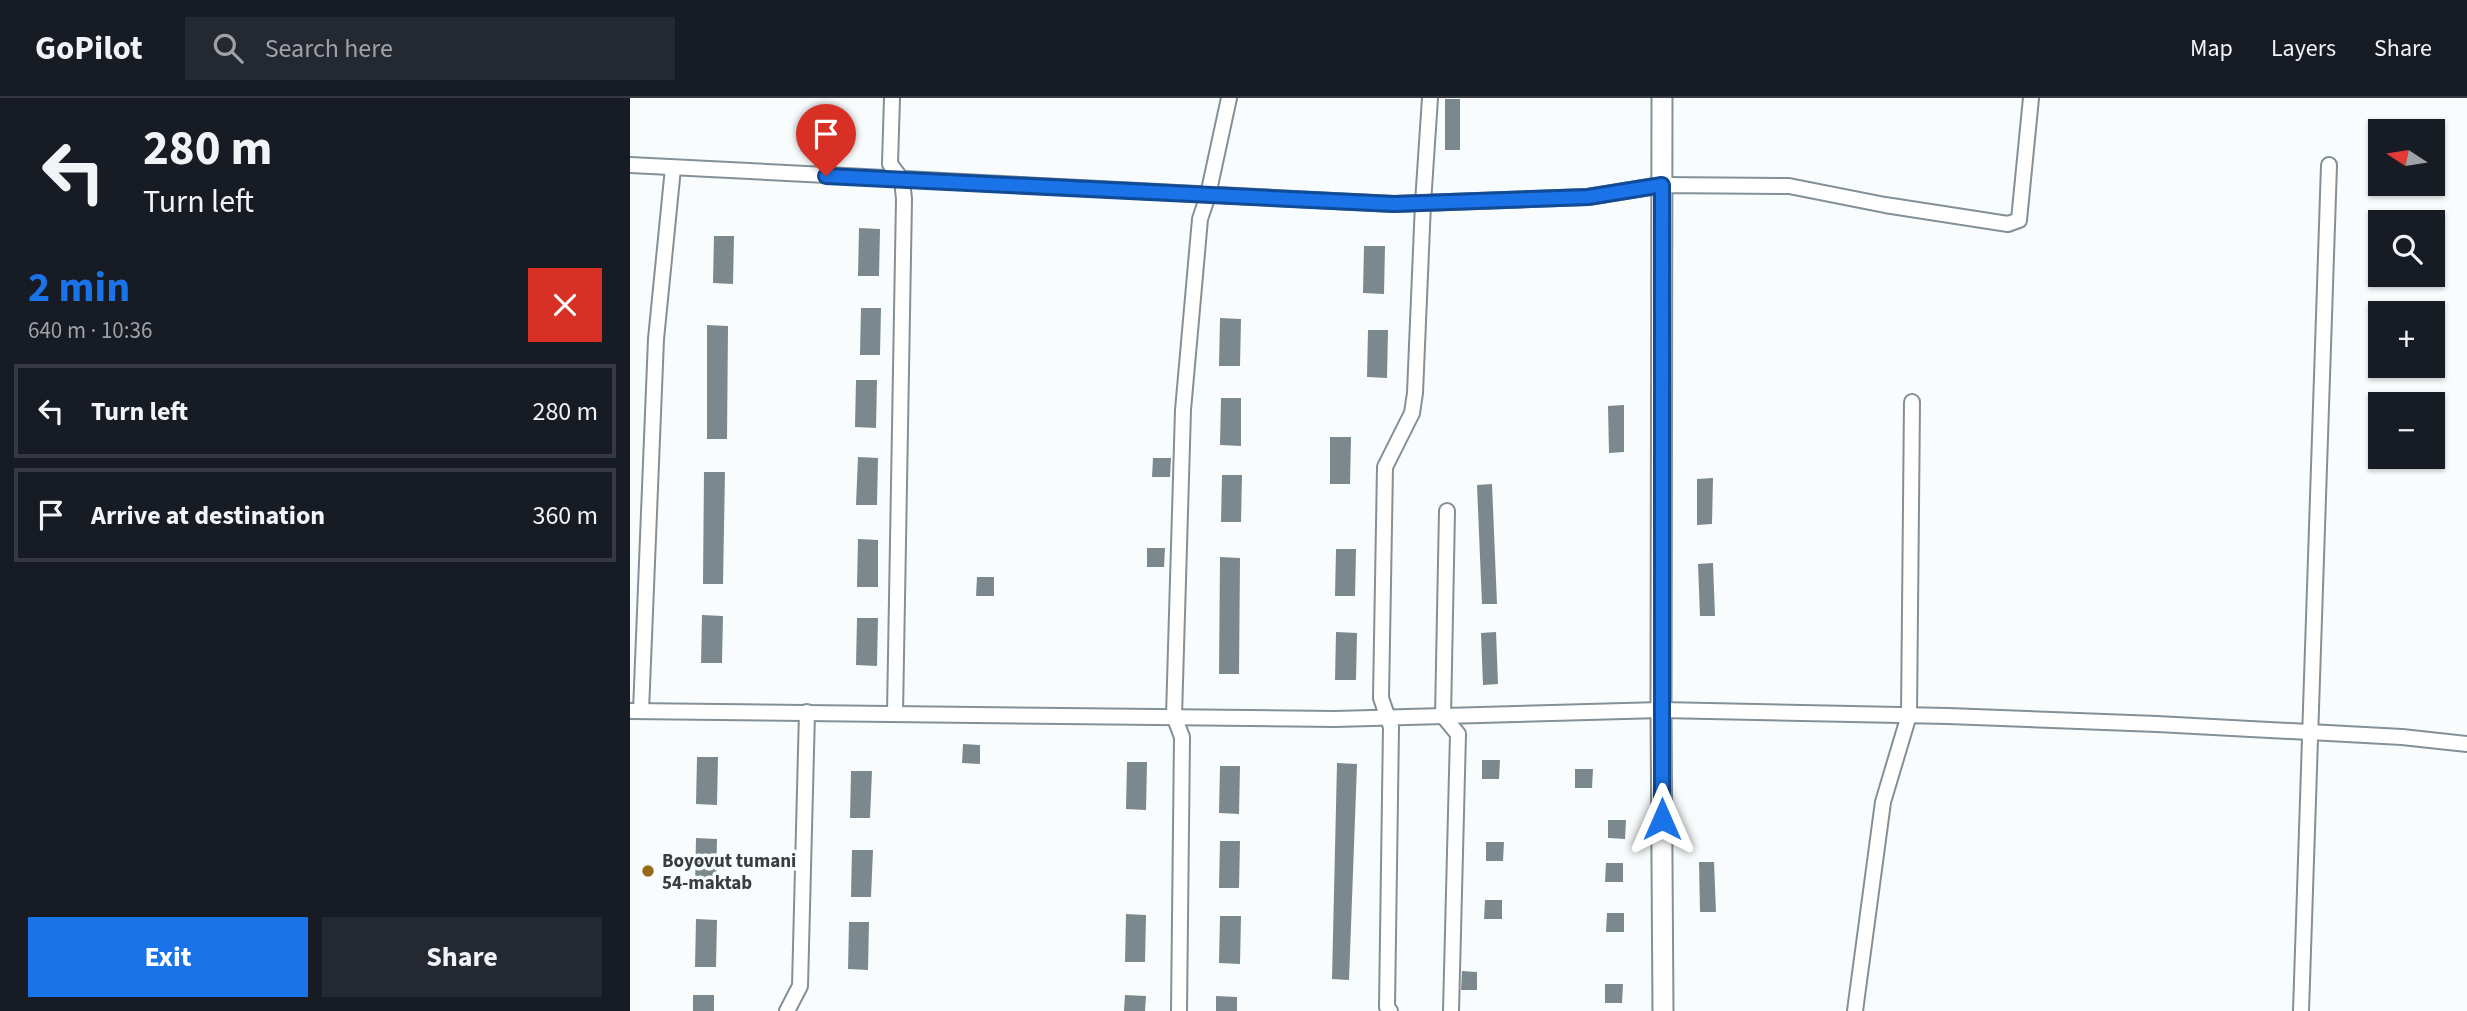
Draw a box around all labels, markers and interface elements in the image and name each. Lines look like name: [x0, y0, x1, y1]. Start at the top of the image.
search box: [185, 17, 675, 80]
text: GoPilot: [35, 25, 143, 72]
icon: search: [209, 29, 247, 67]
text: Search here: [265, 30, 393, 67]
text: Map: [2190, 31, 2233, 66]
text: Layers: [2271, 31, 2336, 66]
text: Share: [2374, 31, 2432, 66]
pin: [796, 104, 856, 176]
text: 280 m: [143, 114, 272, 184]
icon: arrive: [807, 115, 845, 153]
north arrow: [2368, 119, 2445, 196]
map controls: [2368, 119, 2445, 469]
icon: left: [28, 126, 119, 217]
text: Turn left: [143, 179, 254, 225]
button: search: [2368, 210, 2445, 287]
text: 2 min: [28, 258, 130, 318]
button: close: [528, 268, 602, 342]
button: +: [2368, 301, 2445, 378]
text: 640 m · 10:36: [28, 314, 152, 347]
icon: left: [32, 392, 70, 430]
button: −: [2368, 392, 2445, 469]
text: Turn left: [91, 393, 188, 430]
text: 280 m: [532, 393, 598, 430]
icon: arrive: [32, 496, 70, 534]
text: Arrive at destination: [91, 497, 325, 534]
text: 360 m: [532, 497, 598, 534]
position arrow: [1625, 782, 1699, 856]
place label: Boyovut tumani 54-maktab: [662, 848, 796, 897]
marker: Boyovut tumani 54-maktab: [640, 863, 656, 879]
button: Exit: [28, 917, 308, 997]
button: Share: [322, 917, 602, 997]

